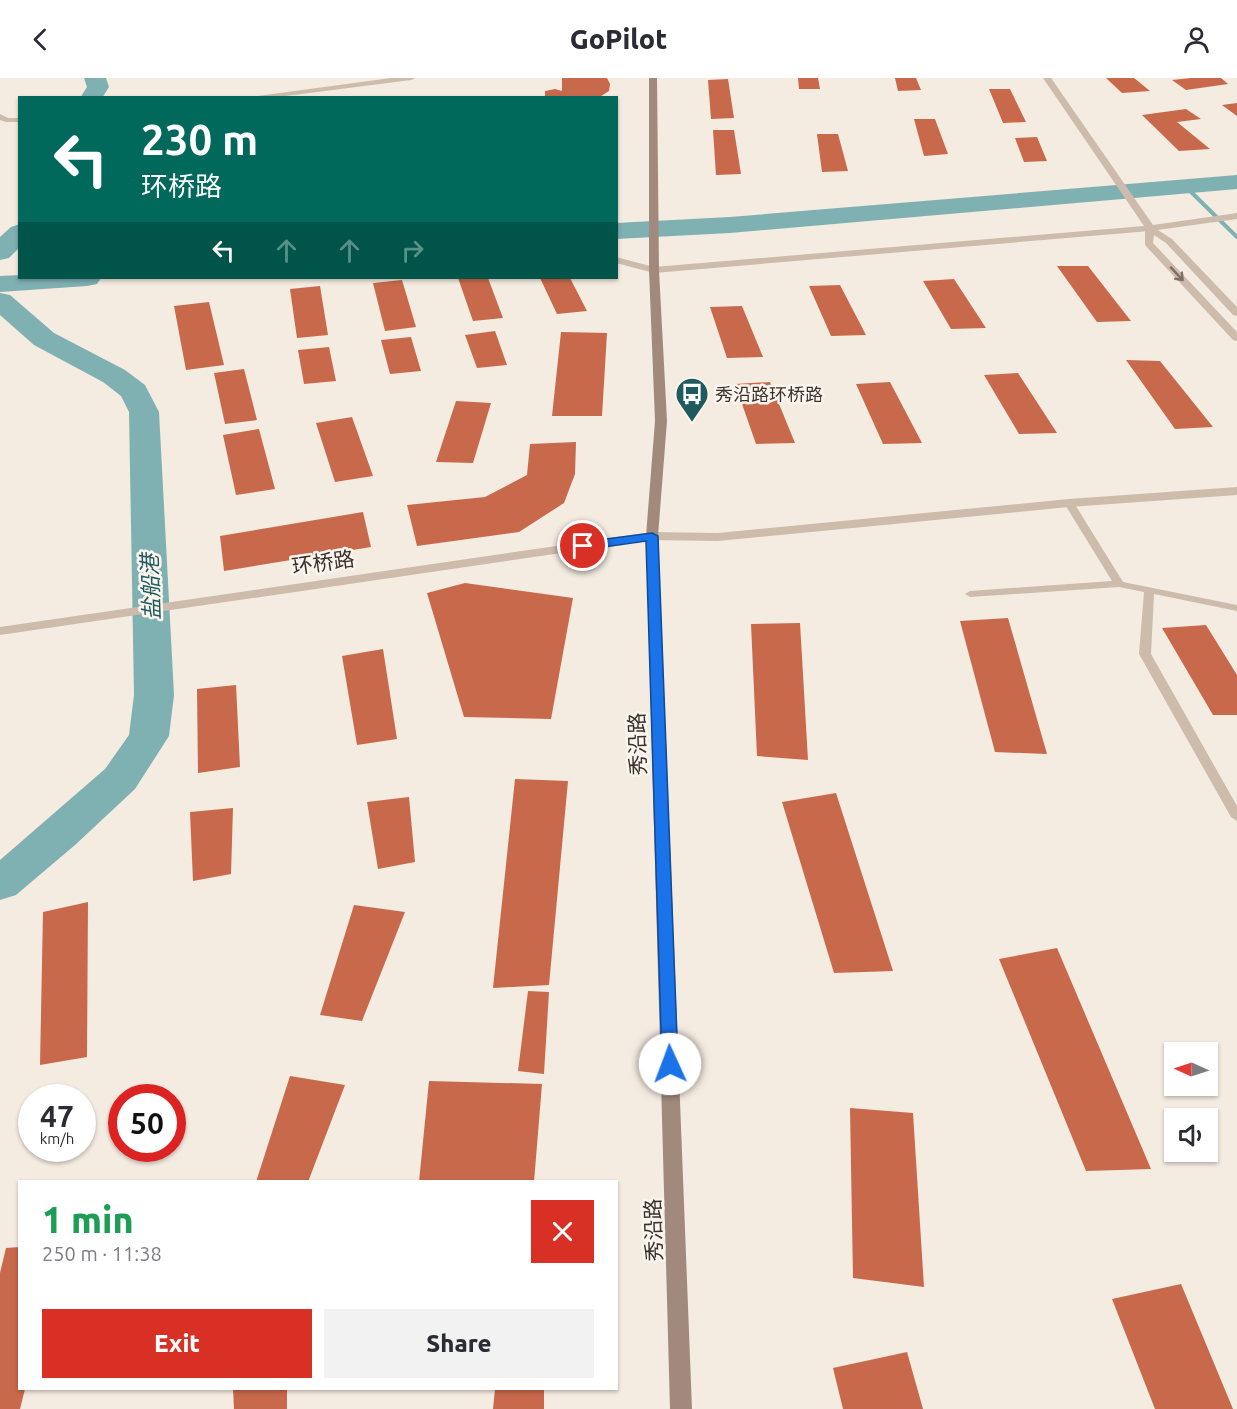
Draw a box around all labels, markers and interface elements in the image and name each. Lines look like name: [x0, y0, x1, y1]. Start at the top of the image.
icon: back: [24, 23, 57, 56]
icon: person: [1180, 23, 1213, 56]
text: GoPilot: [570, 24, 667, 54]
text: 230 m: [141, 116, 258, 163]
icon: left: [42, 120, 120, 198]
text: 环桥路: [141, 171, 222, 201]
icon: left: [207, 234, 240, 267]
icon: ahead: [270, 234, 303, 267]
icon: ahead: [333, 234, 366, 267]
icon: right: [396, 234, 429, 267]
one-way arrow: [1170, 267, 1184, 282]
bus stop icon: 秀沿路环桥路: [674, 376, 710, 423]
place label: 秀沿路环桥路: [715, 384, 823, 404]
pin: [557, 520, 608, 571]
icon: arrive: [566, 529, 599, 562]
street label: 环桥路: [290, 546, 356, 578]
water label: 盐船港: [136, 551, 164, 620]
street label: 秀沿路: [624, 712, 650, 776]
position arrow: [638, 1032, 702, 1096]
north arrow: [1164, 1042, 1218, 1096]
map controls: [1164, 1042, 1218, 1162]
speed limit sign: 50: [108, 1084, 186, 1162]
text: 47: [40, 1099, 74, 1133]
button: sound: [1164, 1108, 1218, 1162]
text: km/h: [40, 1130, 74, 1147]
street label: 秀沿路: [640, 1198, 666, 1262]
text: 1 min: [42, 1199, 134, 1240]
button: close: [531, 1200, 594, 1263]
text: 250 m · 11:38: [42, 1242, 162, 1265]
button: Exit: [42, 1309, 312, 1378]
button: Share: [324, 1309, 594, 1378]

